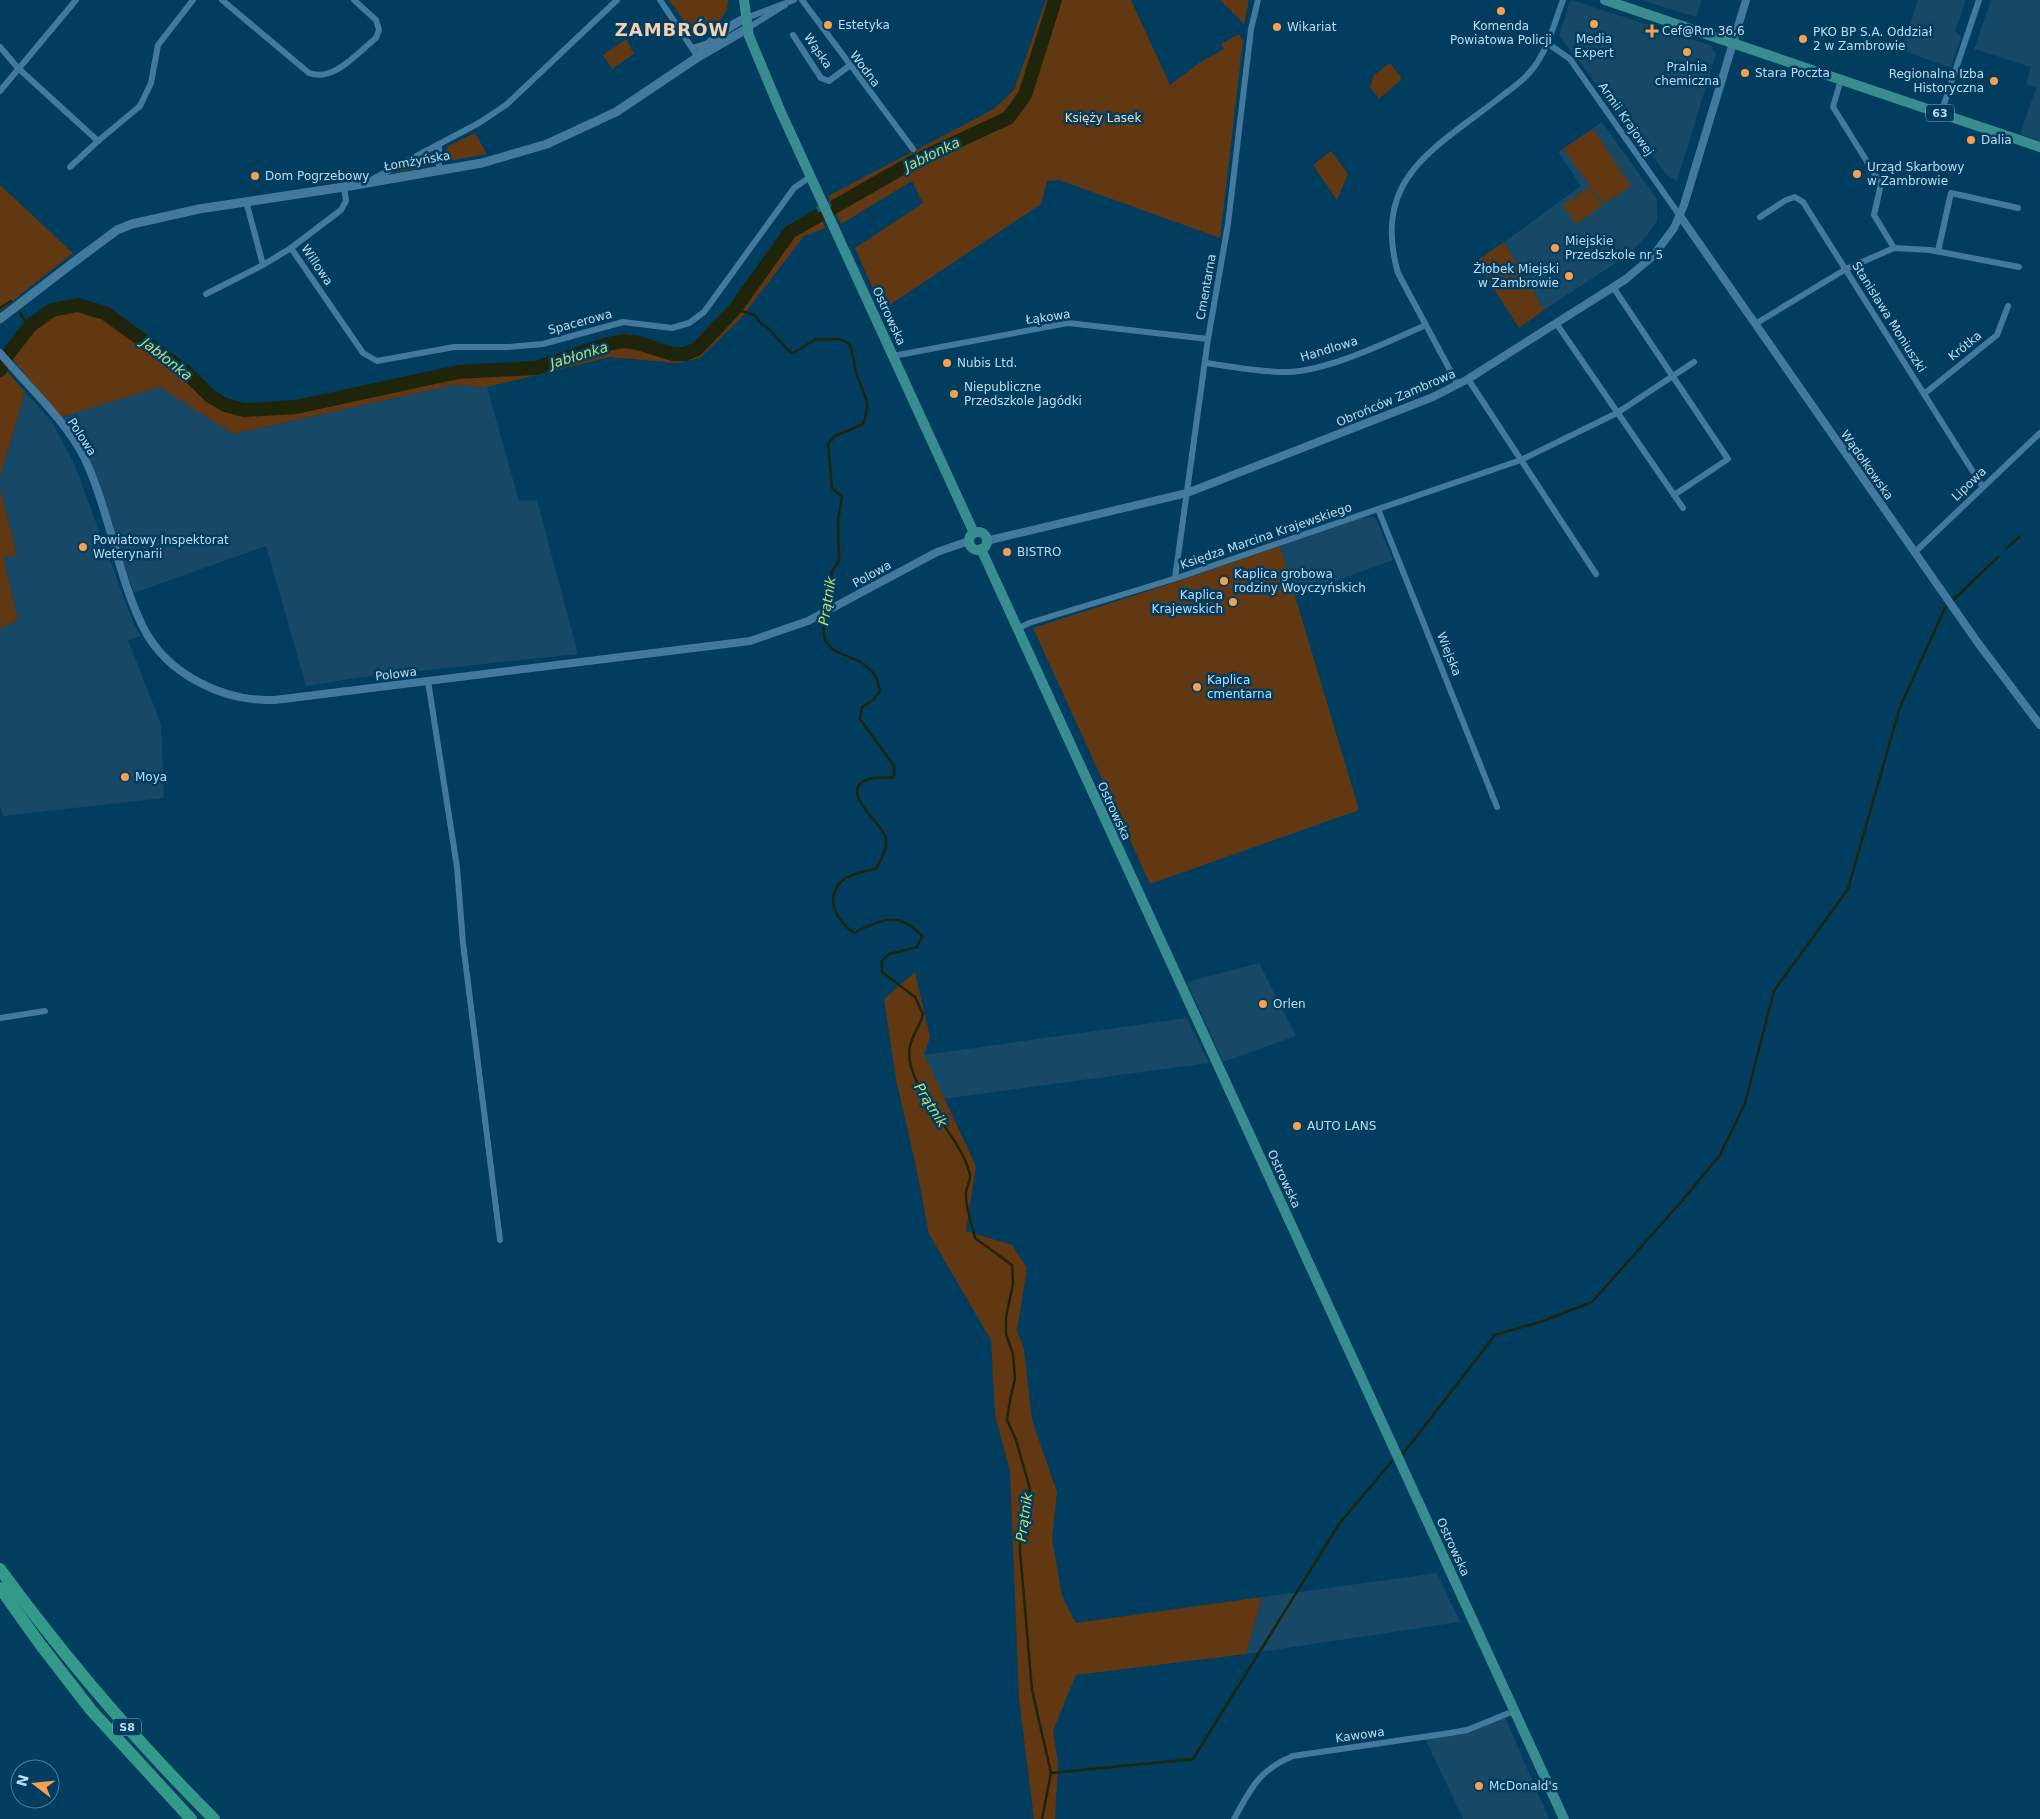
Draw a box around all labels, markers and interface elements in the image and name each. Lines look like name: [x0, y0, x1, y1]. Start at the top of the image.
marker: Komenda Powiatowa Policji: [1495, 5, 1507, 17]
place label: Estetyka: [838, 18, 890, 32]
marker: Media Expert: [1588, 18, 1600, 30]
district label: ZAMBRÓW: [615, 19, 729, 40]
marker: Estetyka: [822, 19, 834, 31]
place label: Komenda Powiatowa Policji: [1450, 19, 1552, 47]
place label: Wikariat: [1287, 20, 1337, 34]
marker: Wikariat: [1271, 21, 1283, 33]
place label: Cef@Rm 36,6: [1662, 24, 1745, 38]
marker: Cef@Rm 36,6: [1646, 25, 1658, 37]
place label: PKO BP S.A. Oddział 2 w Zambrowie: [1813, 25, 1933, 53]
street label: Wąska: [801, 31, 835, 71]
place label: Media Expert: [1574, 32, 1614, 60]
marker: PKO BP S.A. Oddział 2 w Zambrowie: [1797, 33, 1809, 45]
marker: Pralnia chemiczna: [1681, 46, 1693, 58]
street label: Wodna: [847, 48, 883, 90]
place label: Pralnia chemiczna: [1655, 60, 1719, 88]
place label: Stara Poczta: [1755, 66, 1830, 80]
marker: Stara Poczta: [1739, 67, 1751, 79]
place label: Regionalna Izba Historyczna: [1889, 67, 1984, 95]
marker: Regionalna Izba Historyczna: [1988, 75, 2000, 87]
street label: Armii Krajowej: [1595, 80, 1657, 158]
road number: 63: [1926, 105, 1954, 122]
park label: Księży Lasek: [1065, 111, 1141, 125]
place label: Dalia: [1981, 133, 2012, 147]
water label: Jabłonka: [899, 134, 962, 176]
marker: Dalia: [1965, 134, 1977, 146]
street label: Łomżyńska: [382, 148, 451, 174]
place label: Urząd Skarbowy w Zambrowie: [1867, 160, 1964, 188]
marker: Urząd Skarbowy w Zambrowie: [1851, 168, 1863, 180]
place label: Dom Pogrzebowy: [265, 169, 369, 183]
marker: Dom Pogrzebowy: [249, 170, 261, 182]
place label: Miejskie Przedszkole nr 5: [1565, 234, 1663, 262]
street label: Willowa: [298, 242, 336, 288]
marker: Miejskie Przedszkole nr 5: [1549, 242, 1561, 254]
street label: Cmentarna: [1193, 253, 1219, 321]
street label: Stanisława Moniuszki: [1849, 259, 1929, 375]
place label: Żłobek Miejski w Zambrowie: [1473, 261, 1559, 290]
marker: Żłobek Miejski w Zambrowie: [1563, 270, 1575, 282]
street label: Ostrowska: [869, 285, 909, 347]
street label: Spacerowa: [546, 307, 614, 337]
street label: Łąkowa: [1024, 307, 1071, 327]
street label: Krótka: [1946, 328, 1984, 364]
water label: Jabłonka: [136, 332, 195, 384]
street label: Handlowa: [1299, 334, 1359, 364]
water label: Jabłonka: [545, 339, 610, 372]
place label: Nubis Ltd.: [957, 356, 1017, 370]
marker: Nubis Ltd.: [941, 357, 953, 369]
street label: Obrońców Zambrowa: [1334, 366, 1458, 430]
place label: Niepubliczne Przedszkole Jagódki: [964, 380, 1082, 408]
marker: Niepubliczne Przedszkole Jagódki: [948, 388, 960, 400]
street label: Polowa: [65, 416, 99, 458]
street label: Wądołkowska: [1838, 428, 1896, 502]
street label: Lipowa: [1949, 464, 1989, 504]
street label: Księdza Marcina Krajewskiego: [1178, 500, 1354, 572]
place label: Powiatowy Inspektorat Weterynarii: [93, 533, 229, 561]
marker: Powiatowy Inspektorat Weterynarii: [77, 541, 89, 553]
place label: BISTRO: [1017, 545, 1062, 559]
marker: BISTRO: [1001, 546, 1013, 558]
street label: Polowa: [850, 558, 894, 590]
place label: Kaplica grobowa rodziny Woyczyńskich: [1234, 567, 1366, 595]
water label: Prątnik: [815, 575, 839, 627]
marker: Kaplica grobowa rodziny Woyczyńskich: [1218, 575, 1230, 587]
place label: Kaplica Krajewskich: [1152, 588, 1223, 616]
marker: Kaplica Krajewskich: [1227, 596, 1239, 608]
street label: Wiejska: [1434, 630, 1464, 678]
street label: Polowa: [374, 664, 418, 684]
place label: Kaplica cmentarna: [1207, 673, 1272, 701]
marker: Kaplica cmentarna: [1191, 681, 1203, 693]
place label: Moya: [135, 770, 167, 784]
marker: Moya: [119, 771, 131, 783]
street label: Ostrowska: [1094, 780, 1134, 842]
place label: Orlen: [1273, 997, 1306, 1011]
marker: Orlen: [1257, 998, 1269, 1010]
water label: Prątnik: [911, 1080, 951, 1131]
place label: AUTO LANS: [1307, 1119, 1376, 1133]
marker: AUTO LANS: [1291, 1120, 1303, 1132]
street label: Ostrowska: [1264, 1148, 1304, 1210]
water label: Prątnik: [1013, 1491, 1035, 1542]
street label: Ostrowska: [1433, 1516, 1473, 1578]
road number: S8: [113, 1718, 141, 1735]
street label: Kawowa: [1335, 1725, 1385, 1745]
north arrow: [10, 1759, 60, 1809]
text: N: [13, 1773, 32, 1788]
place label: McDonald's: [1489, 1779, 1558, 1793]
marker: McDonald's: [1473, 1780, 1485, 1792]

